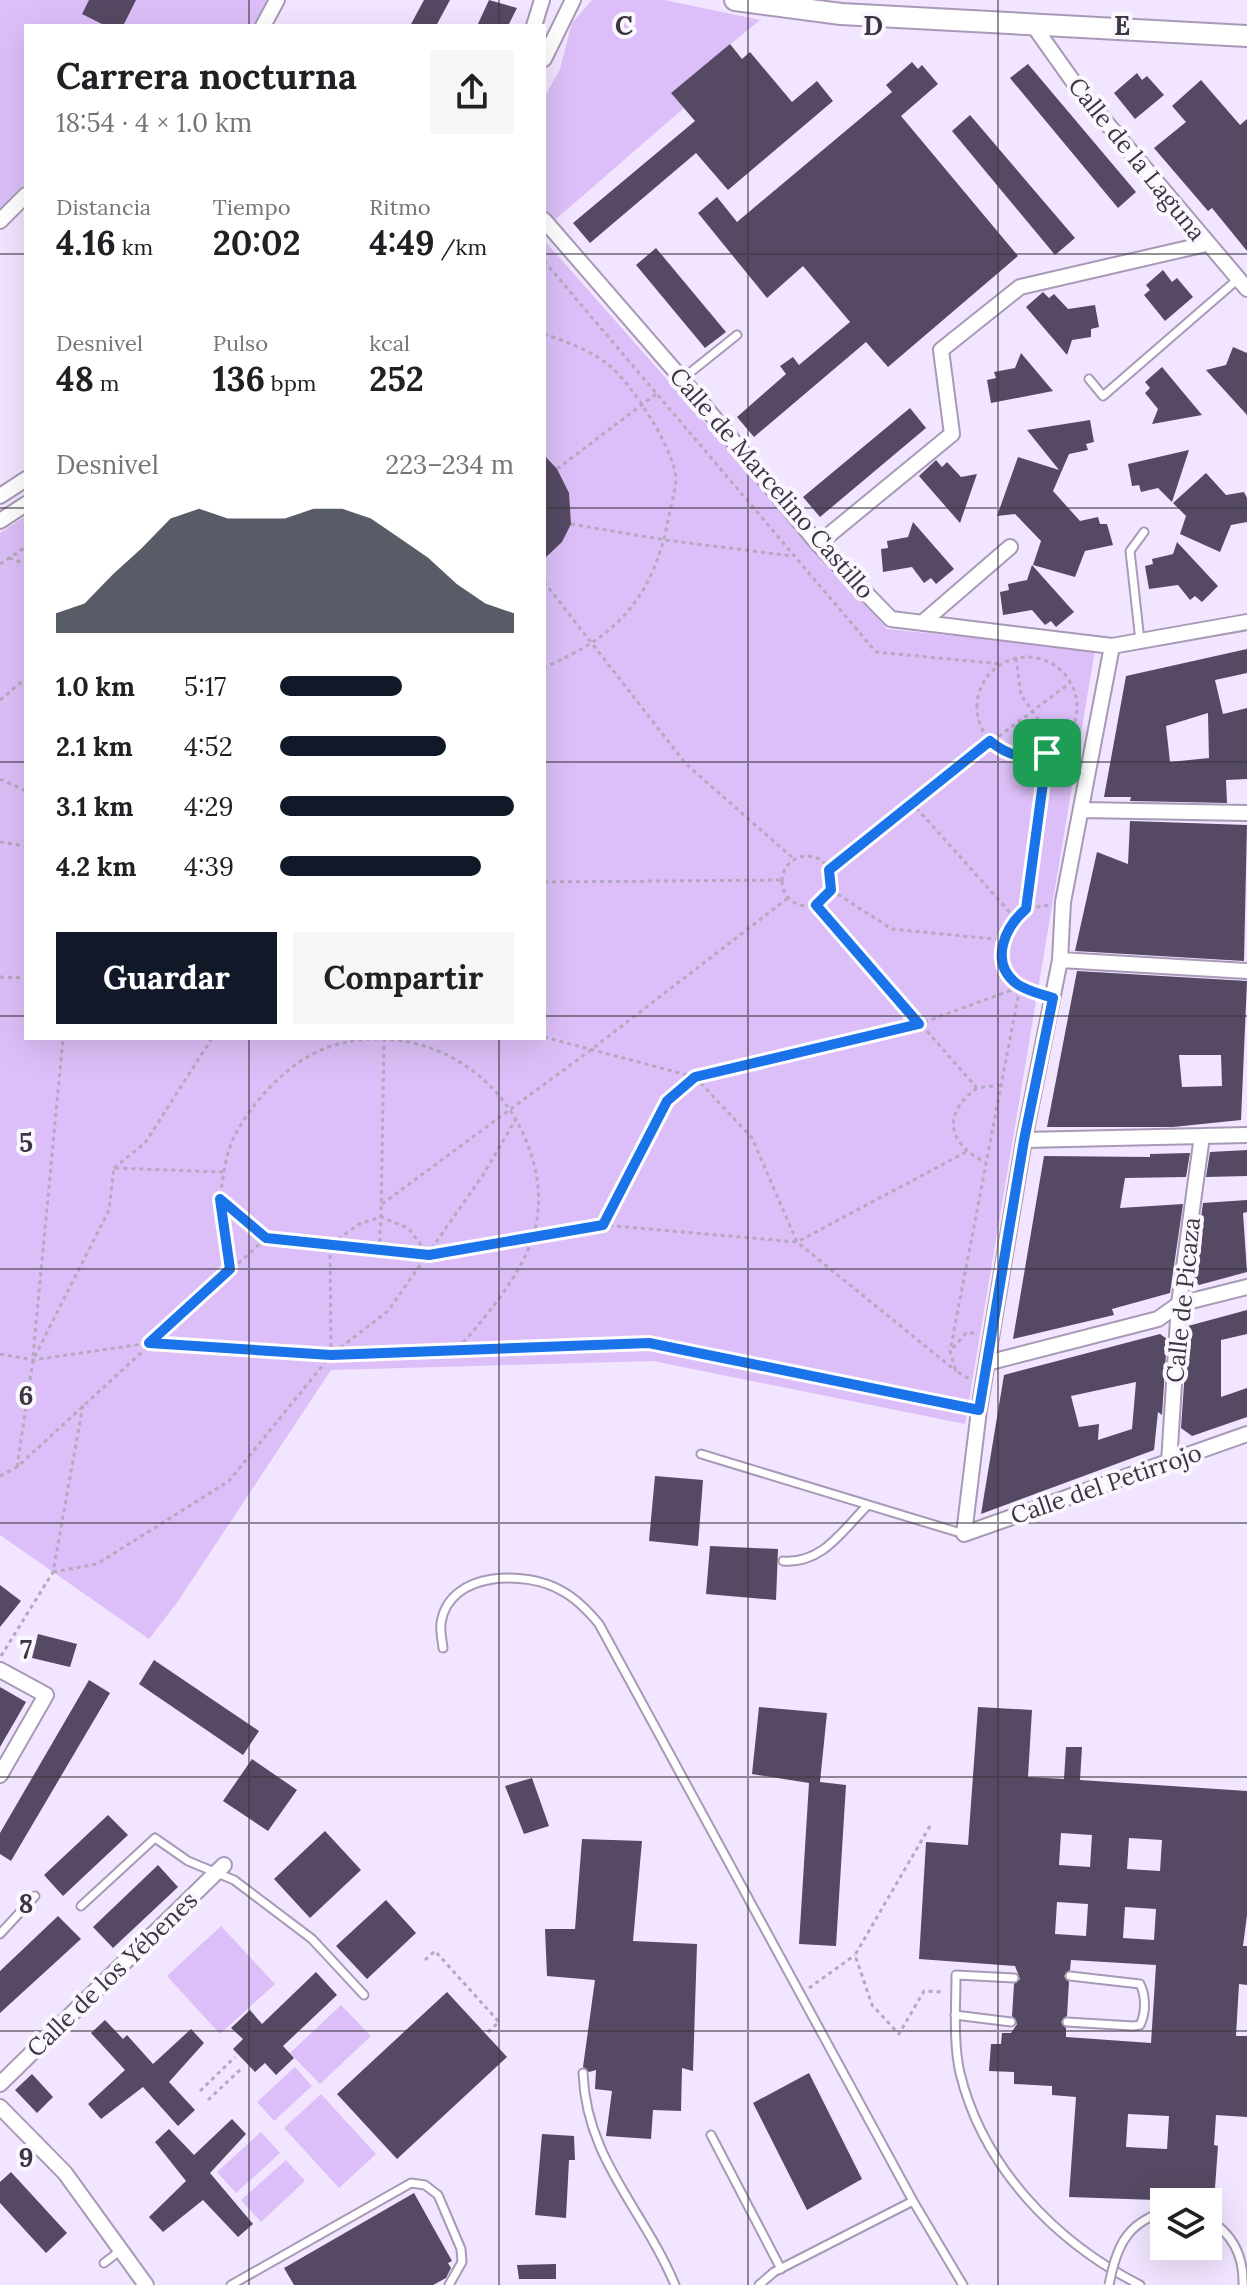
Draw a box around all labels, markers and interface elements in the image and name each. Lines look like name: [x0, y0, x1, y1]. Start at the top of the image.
text: C: [615, 9, 633, 42]
text: D: [863, 9, 883, 42]
text: E: [1114, 9, 1130, 42]
button: share: [430, 50, 514, 134]
text: Carrera nocturna: [56, 53, 357, 99]
street label: Calle de la Laguna: [1061, 71, 1213, 247]
text: 18:54 · 4 × 1.0 km: [56, 106, 252, 139]
text: Distancia: [56, 193, 151, 221]
text: Tiempo: [213, 193, 291, 221]
text: Ritmo: [369, 193, 431, 221]
text: 4.16: [56, 221, 116, 264]
text: 20:02: [213, 221, 301, 264]
text: 4:49: [369, 221, 435, 264]
text: km: [116, 233, 153, 261]
text: /km: [435, 233, 487, 261]
text: Desnivel: [56, 329, 143, 357]
text: Pulso: [213, 329, 268, 357]
text: kcal: [369, 329, 410, 357]
text: 48: [56, 357, 94, 400]
text: 136: [213, 357, 265, 400]
text: 252: [369, 357, 424, 400]
street label: Calle de Marcelino Castillo: [663, 361, 881, 605]
text: m: [94, 369, 120, 397]
text: bpm: [265, 369, 316, 397]
text: Desnivel: [56, 448, 159, 481]
text: 223–234 m: [385, 448, 514, 481]
text: 1.0 km: [56, 670, 135, 703]
text: 5:17: [184, 670, 226, 703]
pin: [1013, 719, 1081, 787]
text: 2.1 km: [56, 730, 133, 763]
text: 4:52: [184, 730, 233, 763]
icon: arrive: [1025, 731, 1069, 775]
text: 3.1 km: [56, 790, 133, 823]
text: 4:29: [184, 790, 234, 823]
text: 4.2 km: [56, 850, 136, 883]
text: 4:39: [184, 850, 234, 883]
button: Guardar: [56, 932, 277, 1024]
button: Compartir: [293, 932, 514, 1024]
text: 5: [19, 1126, 33, 1159]
street label: Calle de Picaza: [1159, 1216, 1207, 1384]
text: 6: [19, 1379, 33, 1412]
street label: Calle del Petirrojo: [1006, 1437, 1206, 1531]
text: 7: [20, 1633, 32, 1666]
street label: Calle de los Yébenes: [20, 1885, 204, 2063]
text: 8: [19, 1887, 33, 1920]
text: 9: [19, 2141, 33, 2174]
map controls: [1150, 2188, 1222, 2260]
button: layers: [1150, 2188, 1222, 2260]

